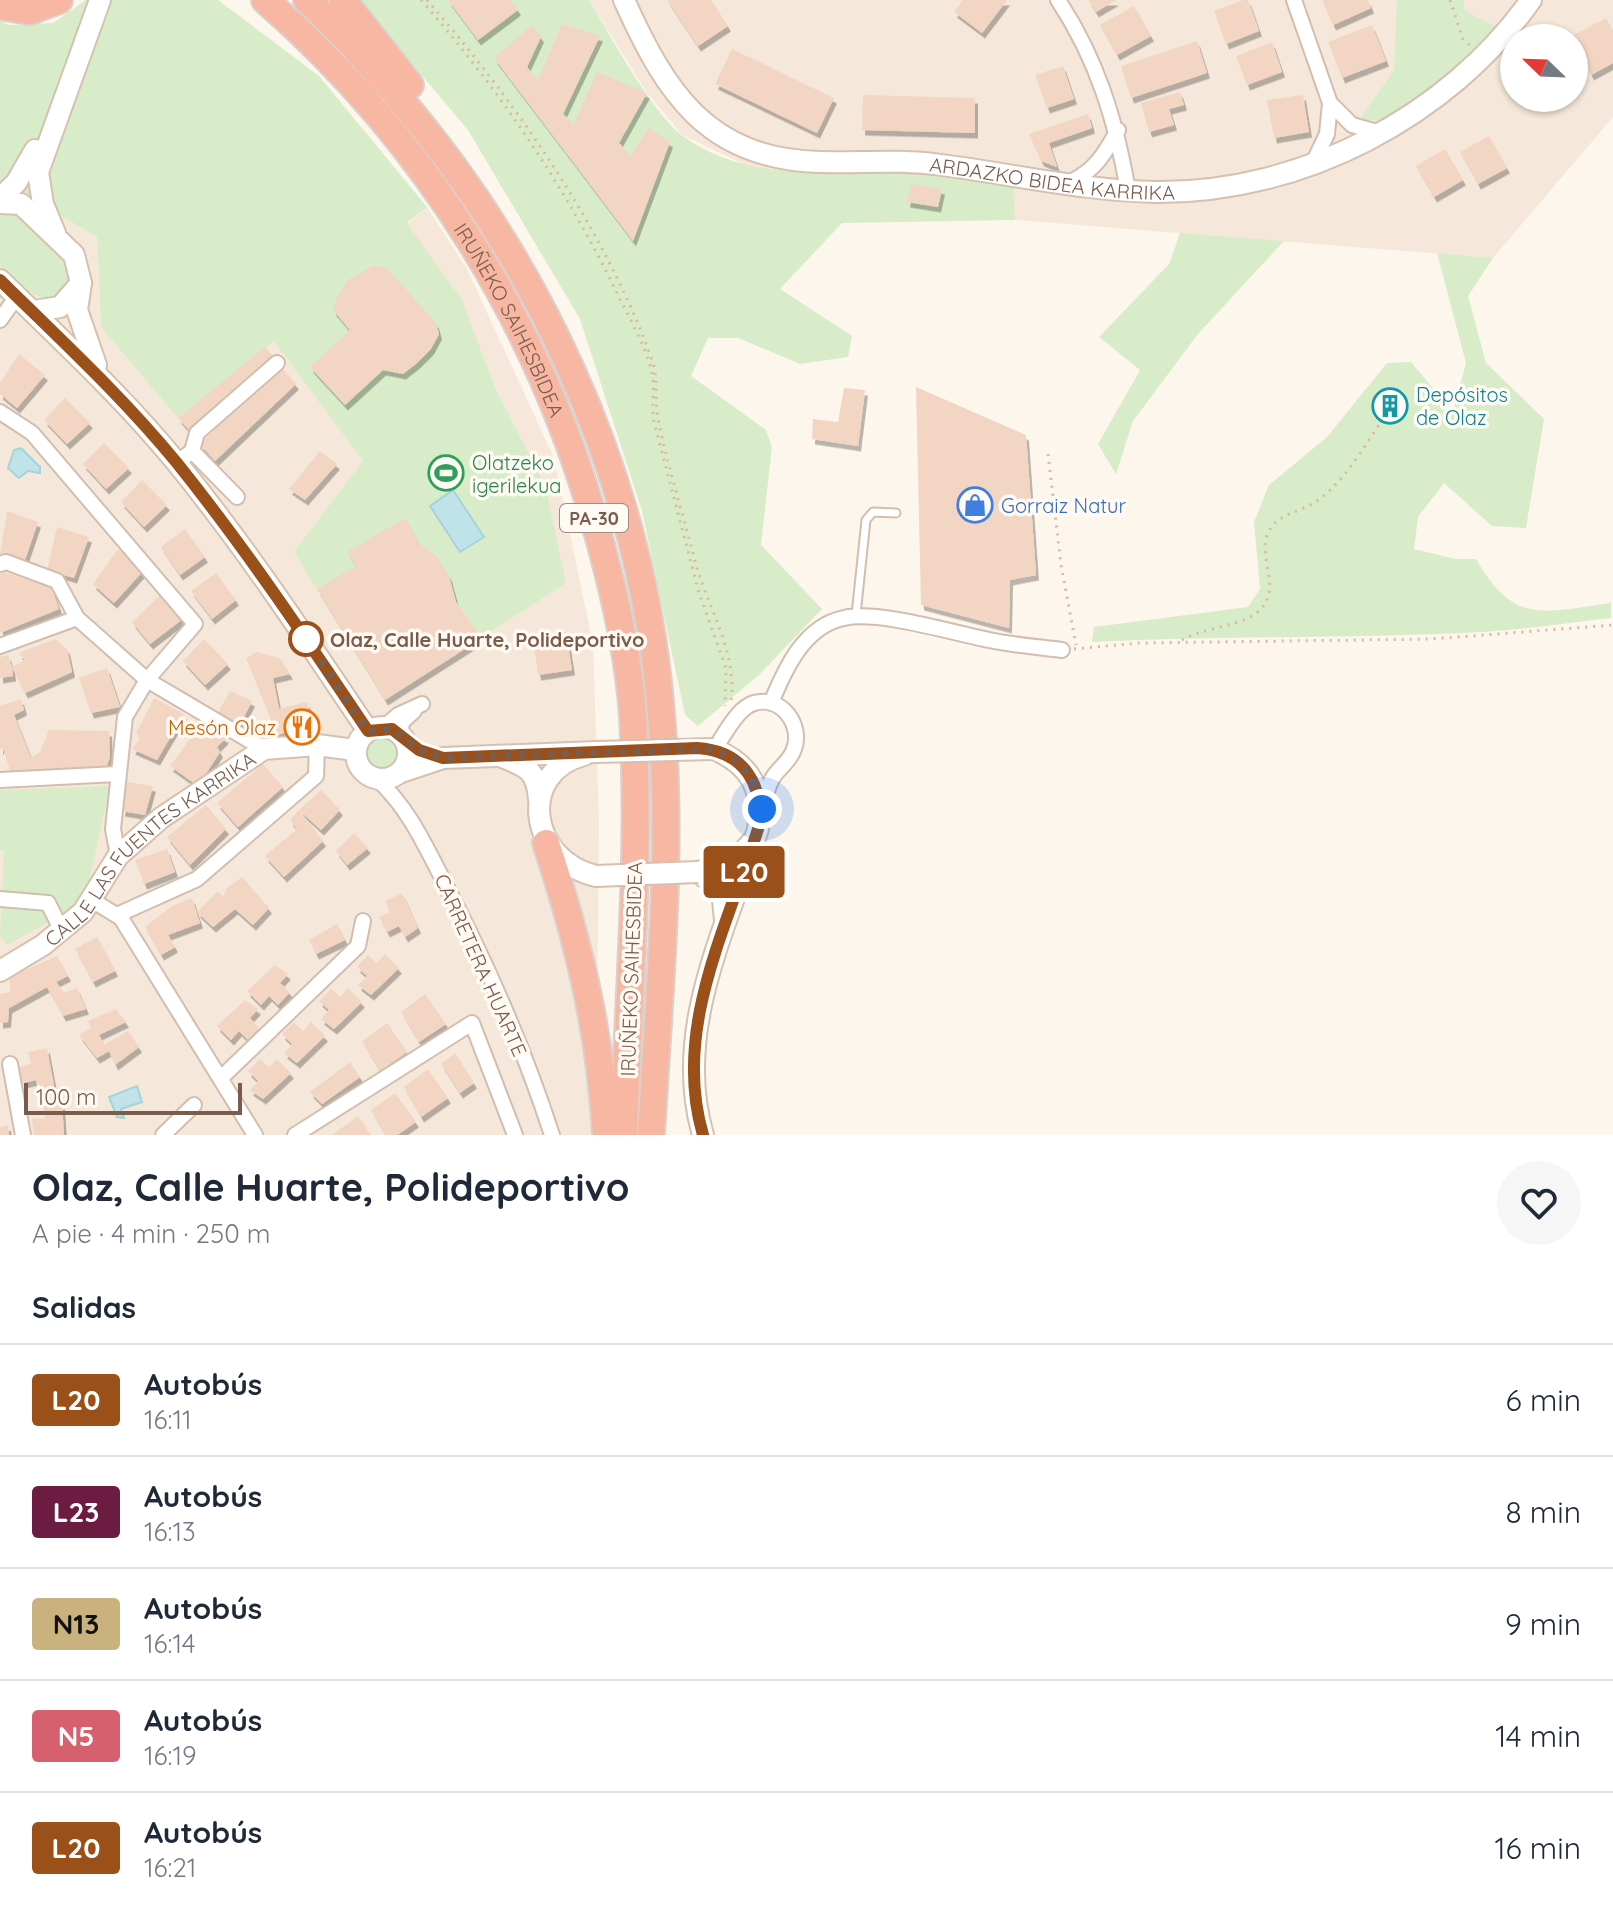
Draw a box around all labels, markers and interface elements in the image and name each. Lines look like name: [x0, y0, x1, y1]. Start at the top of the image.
north arrow: [1500, 24, 1588, 112]
map controls: [1500, 24, 1588, 112]
street label: ARDAZKO BIDEA KARRIKA: [928, 151, 1175, 205]
street label: IRUÑEKO SAIHESBIDEA: [449, 218, 570, 420]
place label: Depósitos de Olaz: [1416, 382, 1508, 430]
building icon: Depósitos de Olaz: [1371, 387, 1409, 425]
place label: Olatzeko igerilekua: [472, 450, 561, 498]
sports icon: Olatzeko igerilekua: [427, 454, 465, 492]
shop icon: Gorraiz Natur: [956, 486, 994, 524]
place label: Gorraiz Natur: [1001, 493, 1126, 518]
road number: PA-30: [560, 504, 628, 532]
marker: Olaz, Calle Huarte, Polideportivo: [289, 622, 323, 656]
place label: Olaz, Calle Huarte, Polideportivo: [330, 627, 644, 652]
restaurant icon: Mesón Olaz: [283, 708, 321, 746]
place label: Mesón Olaz: [168, 715, 276, 740]
street label: CALLE LAS FUENTES KARRIKA: [39, 746, 260, 951]
your location: [742, 789, 782, 829]
line badge: L20: [698, 846, 790, 898]
text: L20: [720, 854, 768, 889]
street label: IRUÑEKO SAIHESBIDEA: [615, 861, 647, 1077]
street label: CARRETERA HUARTE: [429, 870, 533, 1060]
scale bar: [24, 1079, 242, 1115]
text: 100 m: [36, 1083, 96, 1111]
button: heart: [1497, 1161, 1581, 1245]
text: Olaz, Calle Huarte, Polideportivo: [32, 1163, 629, 1211]
text: A pie · 4 min · 250 m: [32, 1217, 270, 1250]
text: Salidas: [32, 1288, 136, 1326]
text: Autobús: [144, 1365, 262, 1403]
text: 6 min: [1506, 1381, 1581, 1419]
text: L20: [52, 1382, 100, 1417]
text: 16:11: [144, 1403, 192, 1436]
text: Autobús: [144, 1477, 262, 1515]
text: 8 min: [1505, 1493, 1581, 1531]
text: L23: [53, 1494, 99, 1529]
text: 16:13: [144, 1515, 196, 1548]
text: Autobús: [144, 1589, 262, 1627]
text: 9 min: [1505, 1605, 1581, 1643]
text: N13: [53, 1606, 99, 1641]
text: 16:14: [144, 1627, 195, 1660]
text: Autobús: [144, 1701, 262, 1739]
text: 14 min: [1495, 1717, 1581, 1755]
text: N5: [58, 1718, 94, 1753]
text: 16:19: [144, 1739, 197, 1772]
text: Autobús: [144, 1813, 262, 1851]
text: 16 min: [1494, 1829, 1581, 1867]
text: L20: [52, 1830, 100, 1865]
text: 16:21: [144, 1851, 197, 1884]

